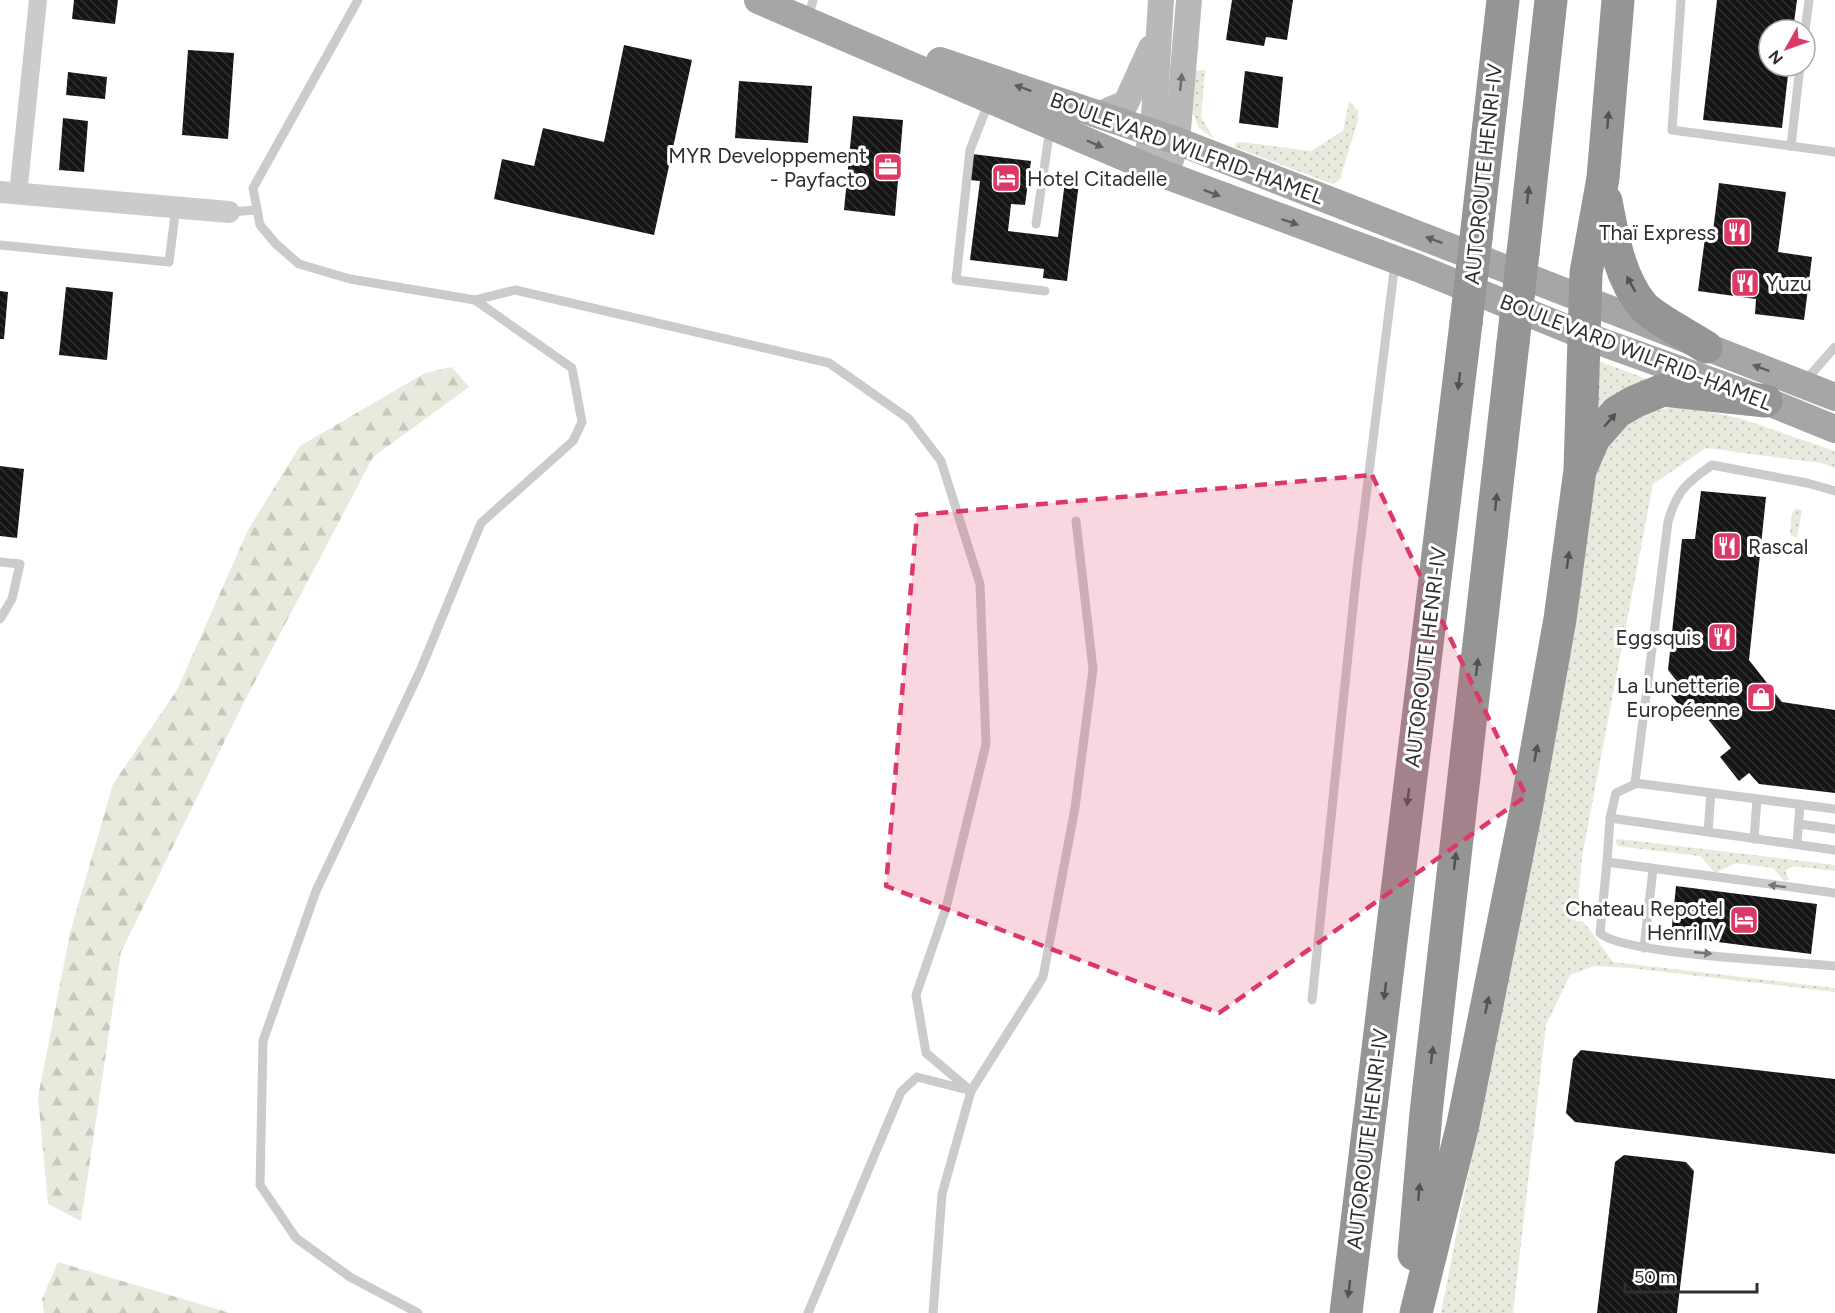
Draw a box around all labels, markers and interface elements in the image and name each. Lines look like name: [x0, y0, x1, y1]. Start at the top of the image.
north arrow: [1757, 18, 1817, 78]
text: N: [1765, 46, 1787, 68]
street label: AUTOROUTE HENRI-IV: [1459, 62, 1507, 286]
one-way arrow: [1176, 73, 1186, 92]
one-way arrow: [1014, 82, 1032, 92]
street label: BOULEVARD WILFRID-HAMEL: [1047, 87, 1327, 209]
one-way arrow: [1603, 111, 1613, 130]
one-way arrow: [1086, 140, 1103, 149]
place label: MYR Developpement - Payfacto: [668, 143, 867, 192]
office icon: MYR Developpement - Payfacto: [872, 151, 904, 183]
hotel icon: Hotel Citadelle: [990, 162, 1022, 194]
place label: Hotel Citadelle: [1027, 166, 1167, 191]
one-way arrow: [1524, 185, 1533, 204]
one-way arrow: [1203, 189, 1221, 198]
restaurant icon: Thaï Express: [1721, 216, 1753, 248]
one-way arrow: [1281, 217, 1299, 227]
place label: Thaï Express: [1599, 220, 1716, 245]
one-way arrow: [1424, 235, 1442, 245]
restaurant icon: Yuzu: [1729, 267, 1761, 299]
place label: Yuzu: [1766, 271, 1812, 296]
one-way arrow: [1625, 276, 1636, 292]
street label: BOULEVARD WILFRID-HAMEL: [1496, 288, 1776, 416]
one-way arrow: [1752, 363, 1770, 372]
one-way arrow: [1454, 372, 1463, 391]
one-way arrow: [1603, 413, 1616, 428]
one-way arrow: [1491, 492, 1501, 511]
restaurant icon: Rascal: [1711, 530, 1743, 562]
place label: Rascal: [1748, 534, 1808, 559]
street label: AUTOROUTE HENRI-IV: [1399, 545, 1451, 769]
one-way arrow: [1564, 551, 1573, 570]
restaurant icon: Eggsquis: [1706, 621, 1738, 653]
place label: Eggsquis: [1616, 625, 1701, 650]
one-way arrow: [1472, 658, 1482, 677]
place label: La Lunetterie Européenne: [1617, 673, 1740, 722]
shop icon: La Lunetterie Européenne: [1745, 681, 1777, 713]
one-way arrow: [1532, 743, 1541, 762]
one-way arrow: [1403, 788, 1413, 807]
one-way arrow: [1450, 851, 1460, 870]
one-way arrow: [1767, 881, 1786, 890]
place label: Chateau Repotel Henri IV: [1565, 896, 1723, 945]
hotel icon: Chateau Repotel Henri IV: [1728, 904, 1760, 936]
one-way arrow: [1693, 948, 1712, 958]
one-way arrow: [1380, 981, 1389, 1000]
one-way arrow: [1483, 995, 1493, 1014]
street label: AUTOROUTE HENRI-IV: [1341, 1027, 1393, 1251]
one-way arrow: [1428, 1045, 1437, 1064]
one-way arrow: [1414, 1182, 1424, 1201]
scale bar: [1625, 1256, 1757, 1294]
text: 50 m: [1634, 1266, 1676, 1288]
one-way arrow: [1344, 1279, 1354, 1298]

